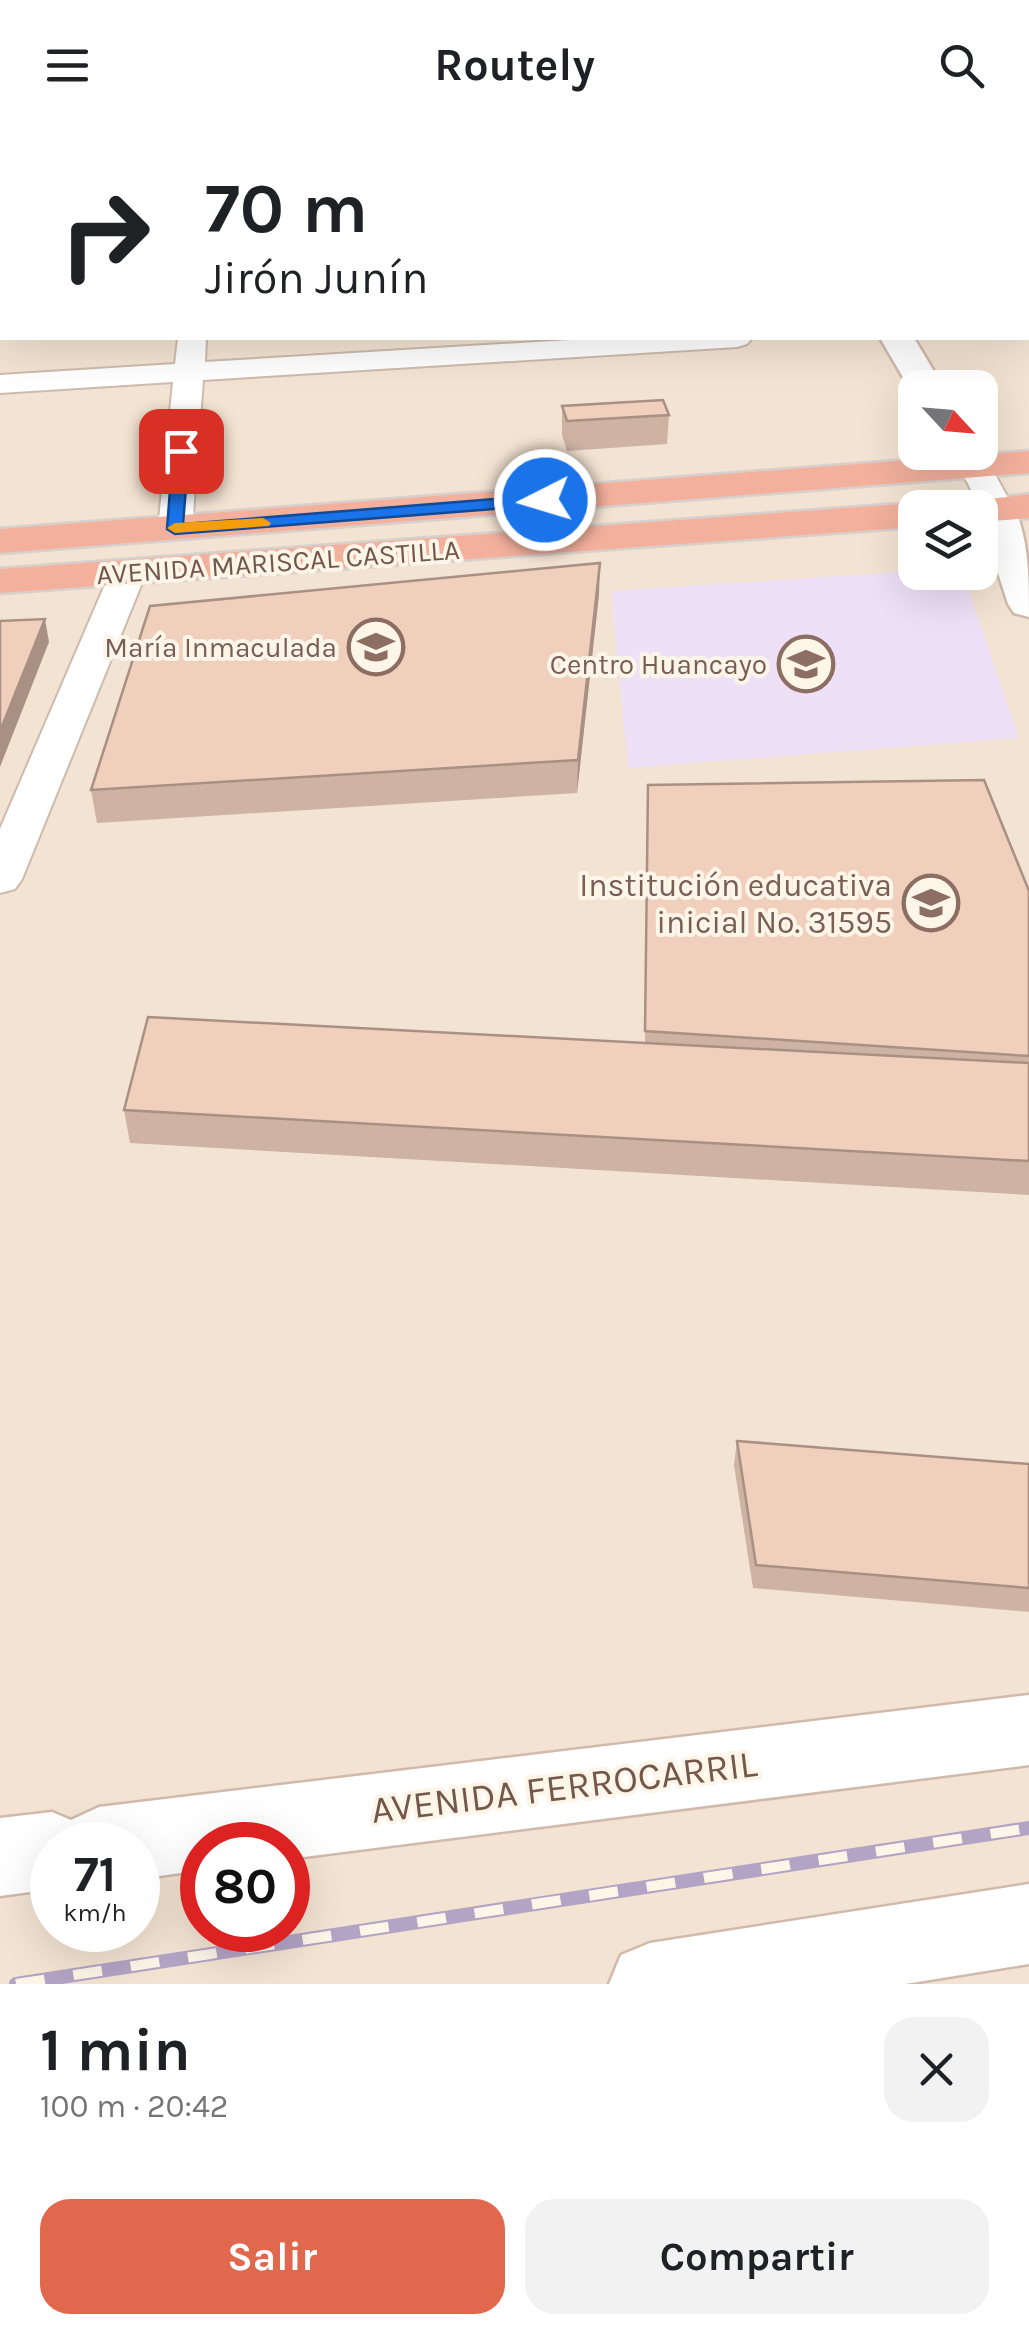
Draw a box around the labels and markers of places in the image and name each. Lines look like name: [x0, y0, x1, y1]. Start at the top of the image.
pin: [139, 409, 224, 494]
school or university icon: María Inmaculada: [346, 617, 406, 677]
place label: María Inmaculada: [104, 631, 337, 664]
school or university icon: Centro Huancayo: [776, 634, 836, 694]
place label: Centro Huancayo: [550, 648, 767, 681]
place label: Institución educativa inicial No. 31595: [579, 867, 892, 941]
school or university icon: Institución educativa inicial No. 31595: [901, 873, 961, 933]

